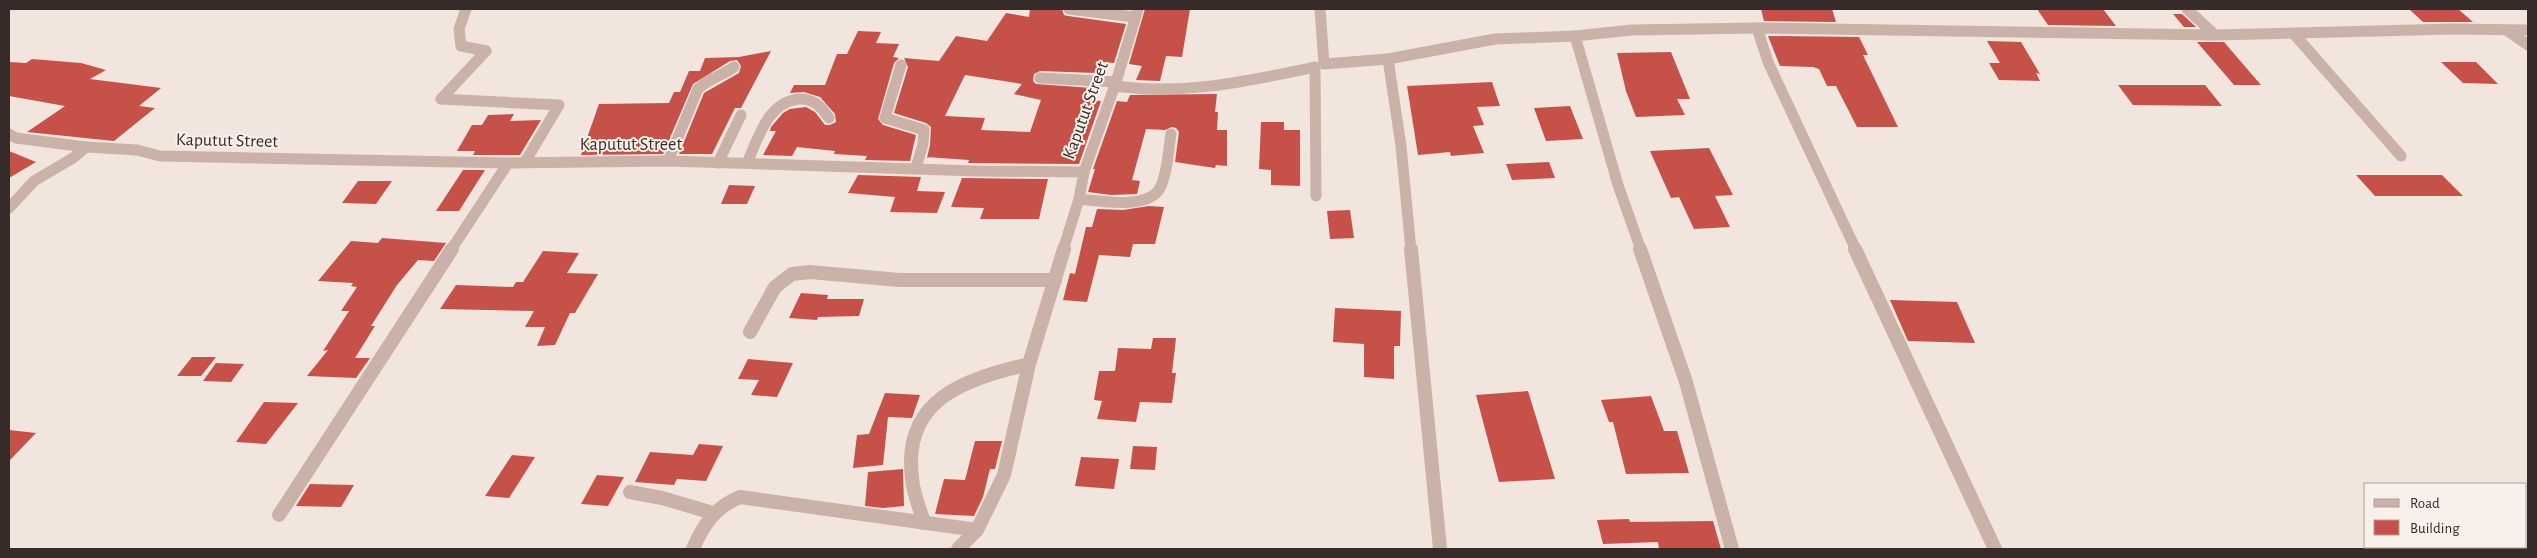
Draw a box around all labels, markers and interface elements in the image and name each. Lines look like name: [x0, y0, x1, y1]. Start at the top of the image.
street label: Kaputut Street: [1060, 59, 1112, 162]
street label: Kaputut Street: [176, 131, 279, 151]
street label: Kaputut Street: [580, 136, 682, 154]
legend: [2364, 483, 2527, 548]
text: Road: [2410, 496, 2440, 511]
text: Building: [2410, 521, 2460, 536]

